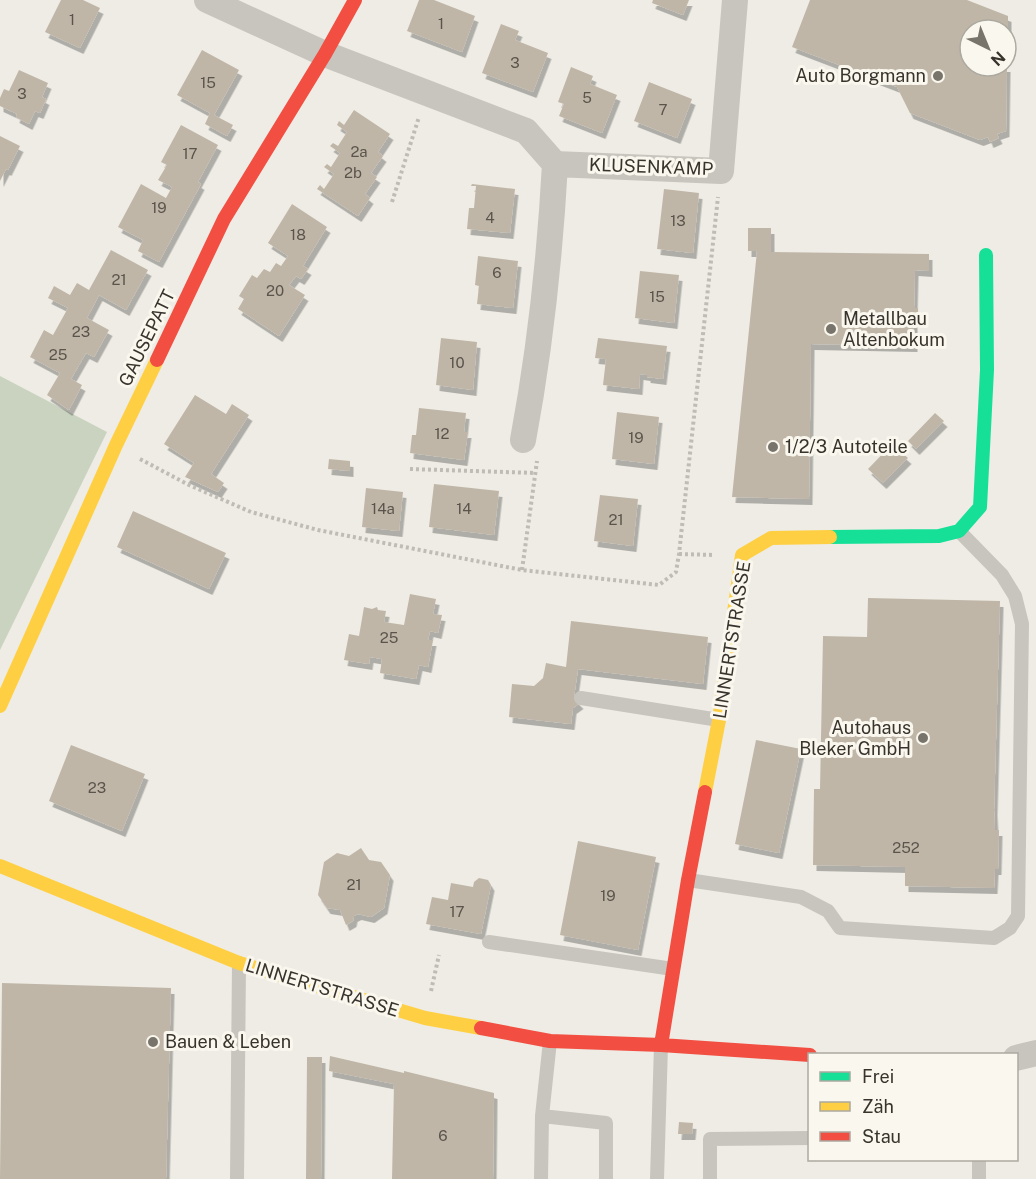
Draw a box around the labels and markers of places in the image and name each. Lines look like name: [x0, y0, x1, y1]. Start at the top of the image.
place label: Auto Borgmann: [795, 65, 926, 86]
marker: Auto Borgmann: [931, 69, 945, 83]
place label: Metallbau Altenbokum: [843, 308, 945, 350]
marker: Metallbau Altenbokum: [824, 322, 838, 336]
place label: 1/2/3 Autoteile: [785, 436, 908, 457]
marker: 1/2/3 Autoteile: [766, 440, 780, 454]
place label: Autohaus Bleker GmbH: [799, 717, 911, 759]
marker: Autohaus Bleker GmbH: [916, 731, 930, 745]
place label: Bauen & Leben: [165, 1031, 291, 1052]
marker: Bauen & Leben: [146, 1035, 160, 1049]

